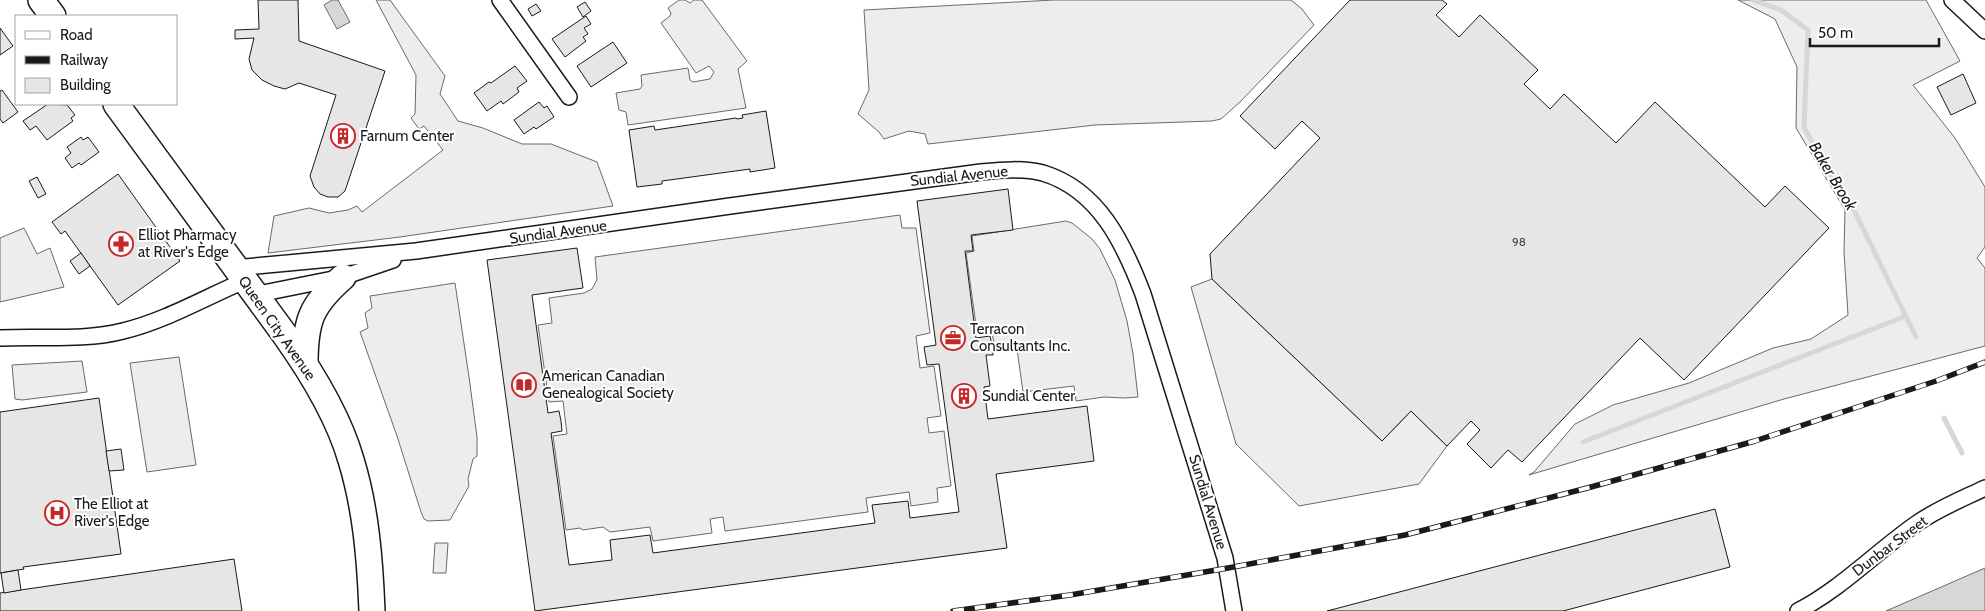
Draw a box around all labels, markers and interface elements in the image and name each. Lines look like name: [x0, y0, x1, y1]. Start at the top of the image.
legend: [15, 15, 178, 105]
scale bar: [1810, 15, 1939, 47]
text: 50 m: [1818, 24, 1853, 42]
text: Road: [60, 26, 93, 44]
text: Railway: [60, 51, 109, 69]
text: Building: [60, 76, 111, 94]
building icon: Farnum Center: [330, 123, 356, 149]
place label: Farnum Center: [360, 127, 454, 145]
water label: Baker Brook: [1805, 138, 1862, 215]
street label: Sundial Avenue: [909, 162, 1009, 190]
street label: Sundial Avenue: [508, 216, 608, 248]
place label: Elliot Pharmacy at River's Edge: [138, 226, 237, 261]
pharmacy icon: Elliot Pharmacy at River's Edge: [108, 231, 134, 257]
house number: 98: [1512, 234, 1526, 249]
street label: Queen City Avenue: [234, 272, 320, 384]
place label: Terracon Consultants Inc.: [970, 320, 1070, 355]
office icon: Terracon Consultants Inc.: [940, 325, 966, 351]
place label: American Canadian Genealogical Society: [542, 367, 674, 402]
library icon: American Canadian Genealogical Society: [511, 372, 537, 398]
building icon: Sundial Center: [951, 383, 977, 409]
place label: Sundial Center: [982, 387, 1075, 405]
street label: Sundial Avenue: [1185, 452, 1231, 552]
place label: The Elliot at River's Edge: [74, 495, 150, 530]
hospital icon: The Elliot at River's Edge: [44, 500, 70, 526]
street label: Dunbar Street: [1849, 512, 1931, 580]

